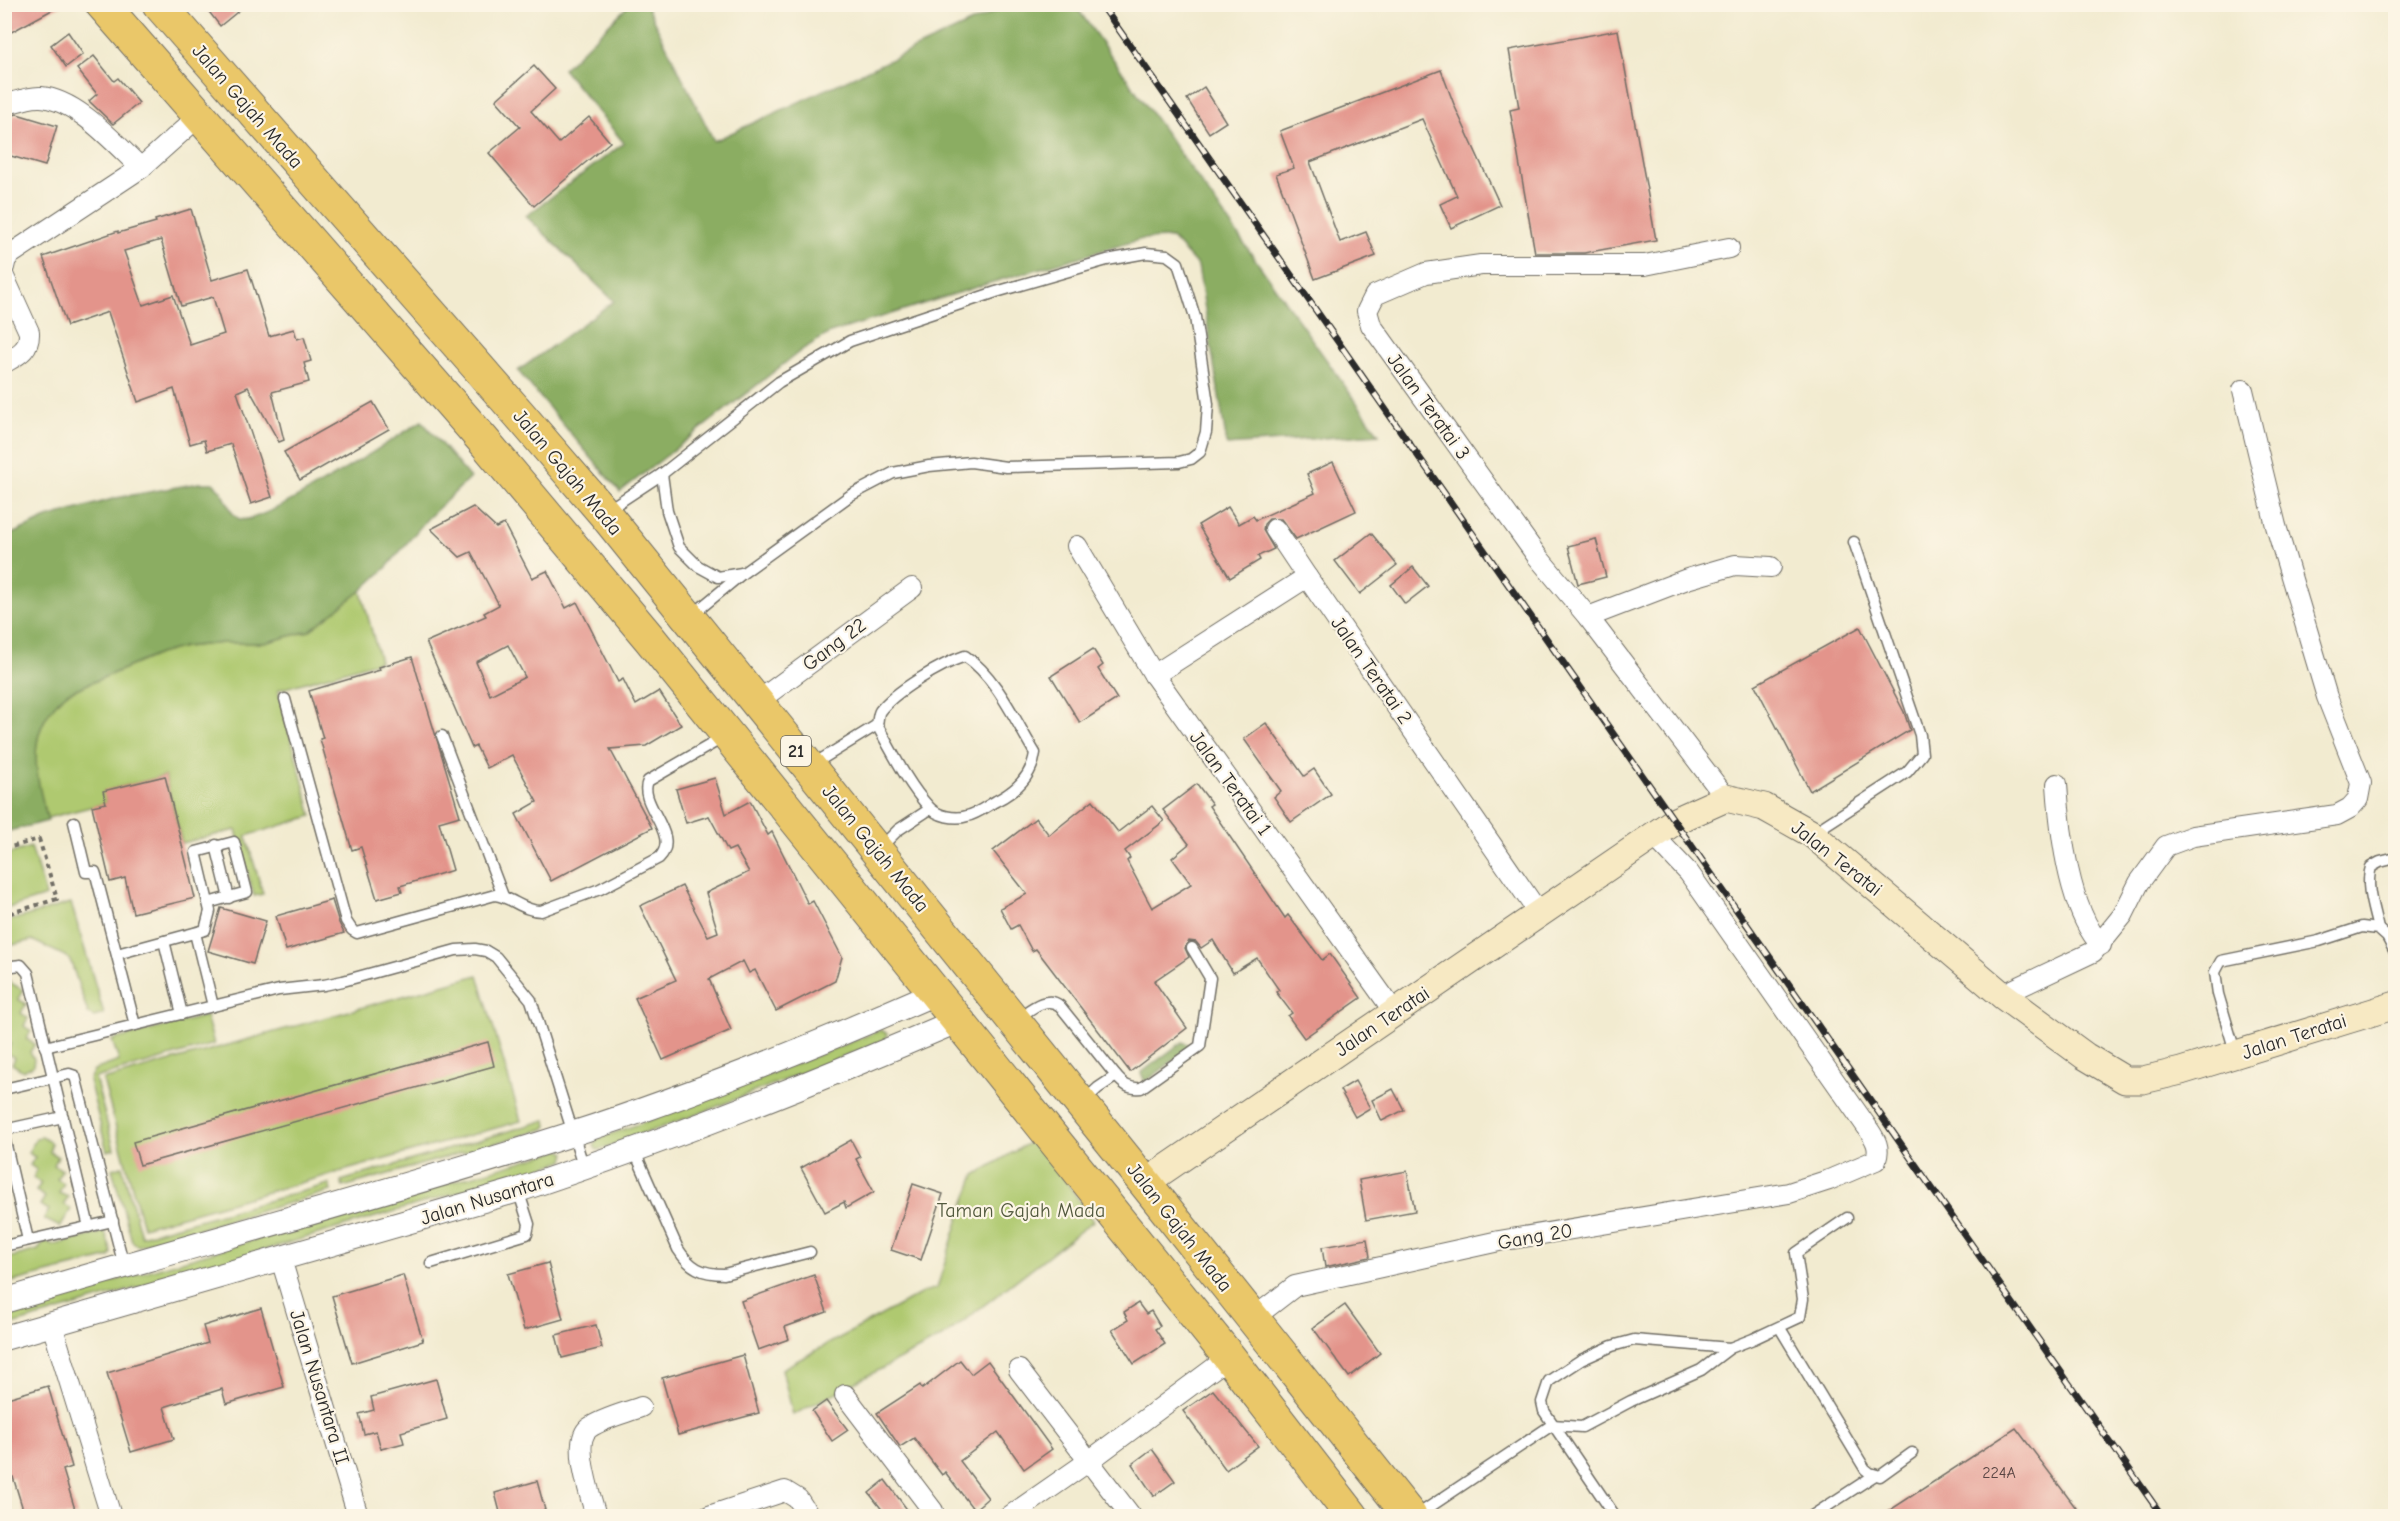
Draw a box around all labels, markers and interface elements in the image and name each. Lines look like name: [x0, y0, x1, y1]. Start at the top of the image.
street label: Jalan Gajah Mada: [187, 40, 308, 173]
street label: Jalan Teratai 3: [1382, 349, 1475, 464]
street label: Jalan Gajah Mada: [508, 405, 627, 540]
street label: Jalan Teratai 2: [1326, 612, 1417, 728]
street label: Gang 22: [798, 613, 871, 676]
street label: Jalan Teratai 1: [1185, 727, 1276, 840]
road number: 21: [781, 736, 811, 766]
street label: Jalan Gajah Mada: [817, 780, 934, 917]
street label: Jalan Teratai: [1787, 816, 1887, 901]
street label: Jalan Teratai: [1331, 982, 1434, 1061]
street label: Jalan Teratai: [2239, 1009, 2349, 1064]
street label: Jalan Gajah Mada: [1122, 1158, 1237, 1296]
street label: Jalan Nusantara: [418, 1167, 557, 1230]
park label: Taman Gajah Mada: [937, 1199, 1105, 1222]
street label: Gang 20: [1496, 1219, 1574, 1254]
street label: Jalan Nusantara II: [285, 1307, 354, 1467]
house number: 224A: [1982, 1464, 2016, 1482]

